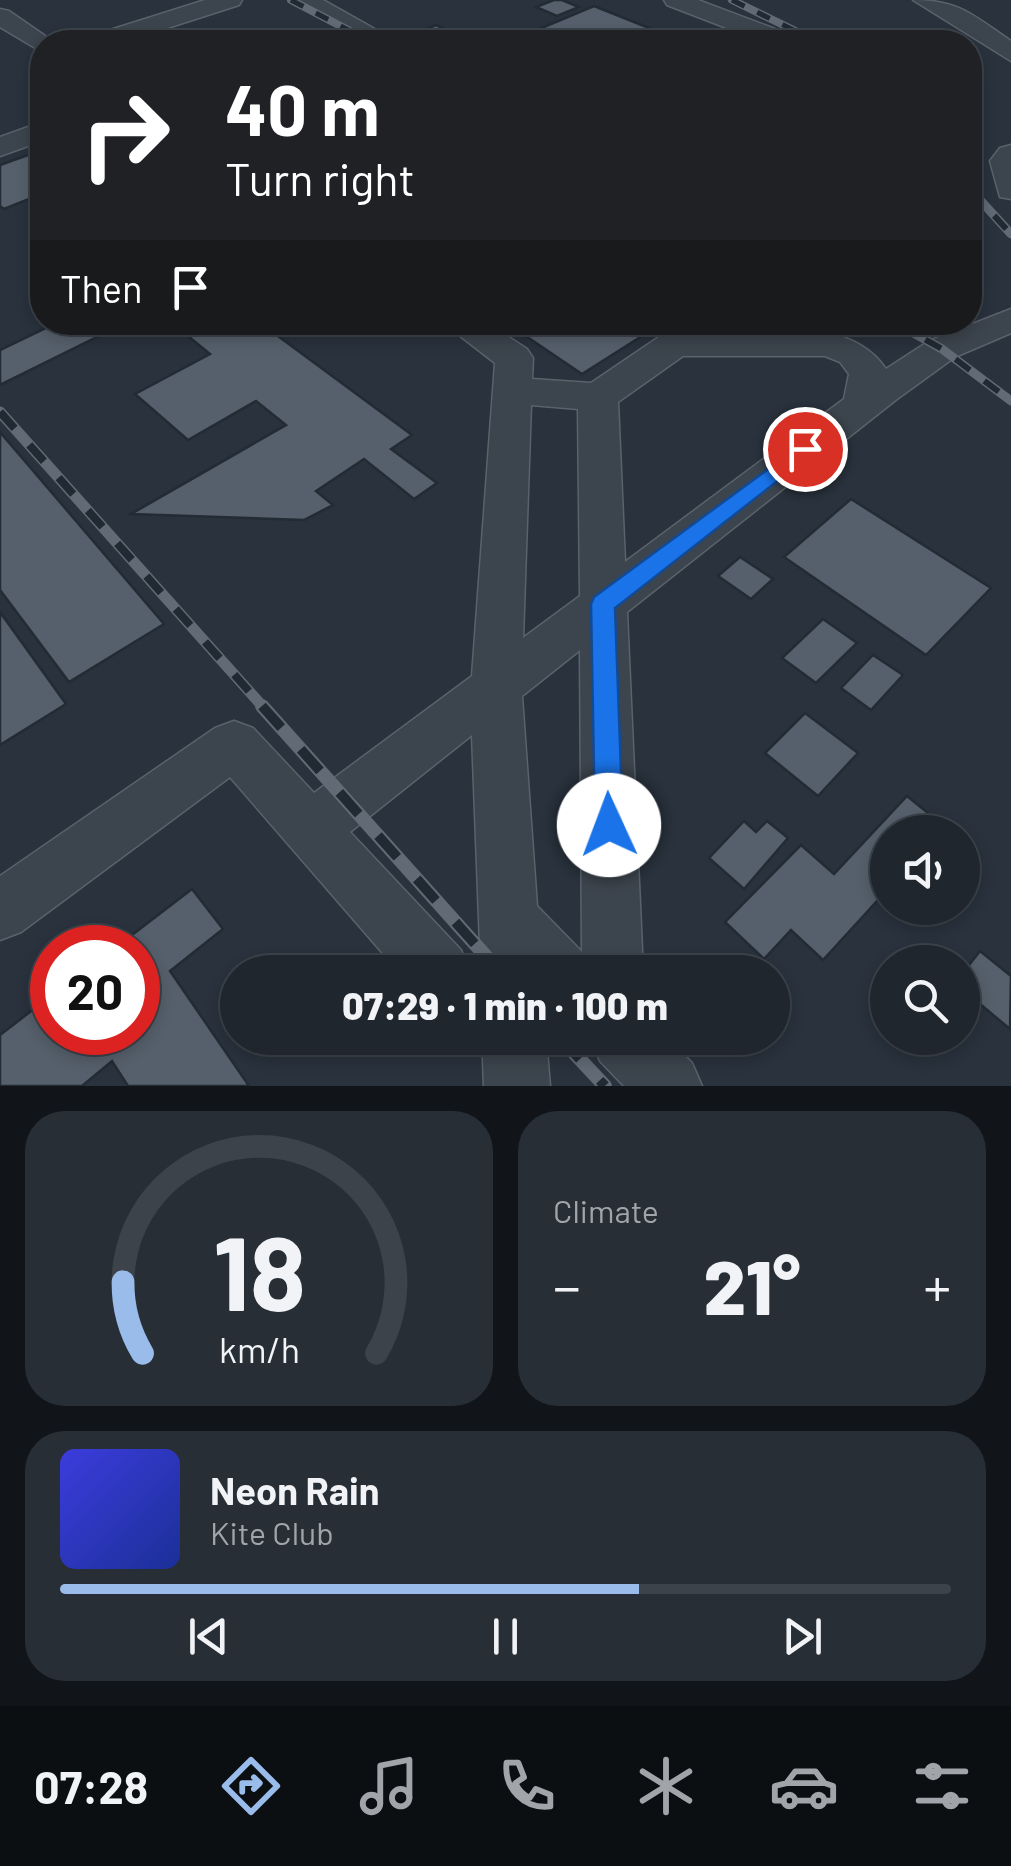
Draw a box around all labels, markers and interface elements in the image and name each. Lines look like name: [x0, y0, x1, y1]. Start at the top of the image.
text: 40 m: [225, 66, 380, 150]
icon: right: [60, 70, 190, 200]
text: Turn right: [225, 151, 415, 205]
icon: arrive: [163, 260, 218, 315]
text: Then: [60, 265, 143, 311]
pin: [763, 407, 848, 492]
icon: arrive: [778, 422, 833, 477]
position arrow: [557, 773, 661, 877]
map controls: [870, 815, 980, 1055]
button: sound: [870, 815, 980, 925]
speed limit sign: 20: [30, 925, 160, 1055]
button: search: [870, 945, 980, 1055]
text: 07:29 · 1 min · 100 m: [342, 982, 668, 1028]
text: Climate: [553, 1191, 659, 1229]
text: 18: [212, 1207, 306, 1332]
text: 21°: [703, 1240, 801, 1330]
text: −: [553, 1252, 581, 1318]
text: +: [923, 1252, 951, 1318]
text: km/h: [219, 1327, 299, 1370]
text: Neon Rain: [210, 1467, 379, 1513]
text: Kite Club: [210, 1513, 334, 1551]
icon: previous: [181, 1609, 236, 1664]
icon: pause: [478, 1609, 533, 1664]
icon: next: [775, 1609, 830, 1664]
icon: directions: [216, 1751, 286, 1821]
icon: music: [354, 1751, 424, 1821]
icon: phone: [492, 1751, 562, 1821]
icon: climate: [631, 1751, 701, 1821]
icon: car: [769, 1751, 839, 1821]
icon: filters: [907, 1751, 977, 1821]
text: 07:28: [34, 1759, 148, 1813]

